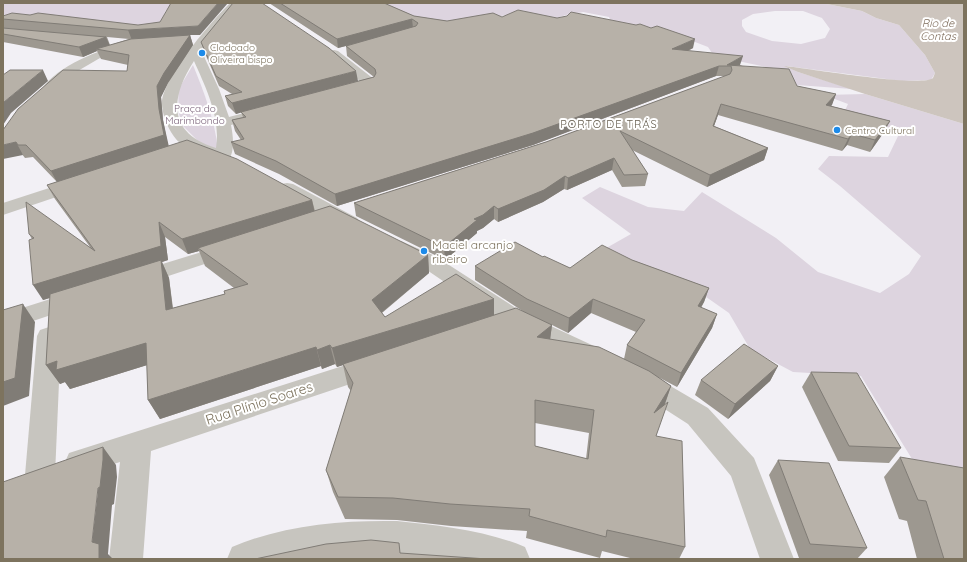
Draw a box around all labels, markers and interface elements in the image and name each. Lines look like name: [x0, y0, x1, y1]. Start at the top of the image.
water label: Rio de Contas: [920, 16, 957, 43]
place label: Clodoado Oliveira bispo: [210, 41, 273, 66]
marker: Clodoado Oliveira bispo: [197, 48, 207, 58]
park label: Praça do Marimbondo: [165, 102, 225, 127]
district label: PORTO DE TRÁS: [560, 117, 658, 131]
place label: Centro Cultural: [845, 124, 914, 137]
marker: Centro Cultural: [832, 125, 842, 135]
place label: Maciel arcanjo ribeiro: [432, 237, 513, 266]
marker: Maciel arcanjo ribeiro: [419, 246, 429, 256]
street label: Rua Plínio Soares: [203, 377, 315, 429]

